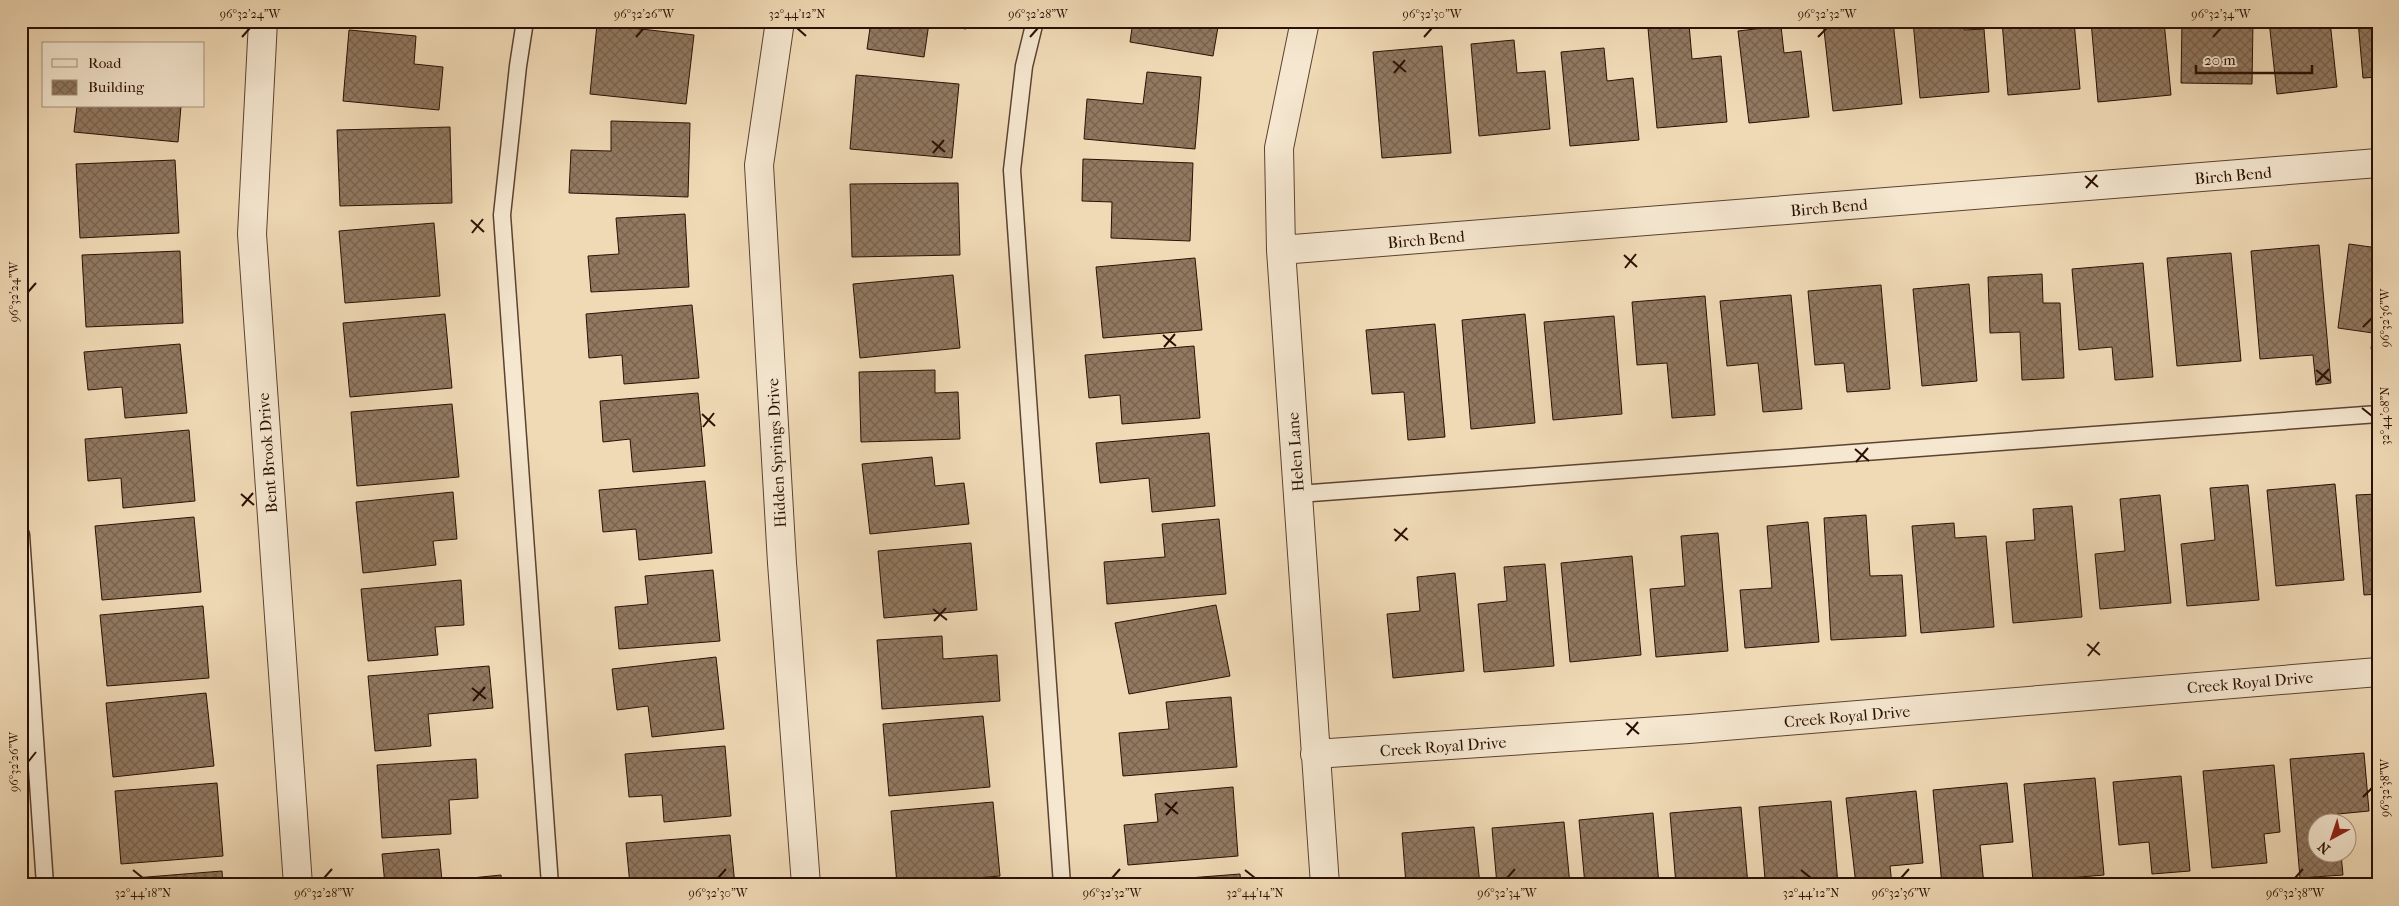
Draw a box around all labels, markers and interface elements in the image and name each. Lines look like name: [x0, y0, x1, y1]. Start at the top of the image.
text: 96°32'24"W: [220, 7, 281, 21]
text: 96°32'26"W: [614, 7, 675, 21]
text: 32°44'12"N: [769, 7, 825, 21]
text: 96°32'28"W: [1008, 7, 1069, 21]
text: 96°32'30"W: [1403, 7, 1463, 21]
text: 96°32'32"W: [1798, 7, 1857, 21]
text: 96°32'34"W: [2191, 7, 2252, 21]
legend: [42, 42, 205, 108]
scale bar: [2196, 42, 2313, 74]
text: 20 m: [2204, 51, 2236, 69]
text: Road: [88, 54, 122, 72]
text: Building: [88, 78, 145, 96]
street label: Birch Bend: [2194, 163, 2273, 188]
street label: Birch Bend: [1790, 195, 1869, 220]
street label: Birch Bend: [1387, 227, 1466, 252]
text: 96°32'24"W: [7, 261, 21, 322]
text: 96°32'36"W: [2378, 287, 2392, 347]
street label: Hidden Springs Drive: [763, 378, 790, 528]
text: 32°44'08"N: [2378, 387, 2392, 445]
street label: Bent Brook Drive: [254, 392, 281, 514]
street label: Helen Lane: [1283, 412, 1308, 492]
street label: Creek Royal Drive: [2186, 668, 2314, 697]
street label: Creek Royal Drive: [1783, 702, 1911, 731]
text: 96°32'26"W: [7, 731, 21, 792]
street label: Creek Royal Drive: [1379, 733, 1507, 760]
text: 96°32'38"W: [2378, 758, 2392, 817]
north arrow: [2306, 814, 2356, 864]
text: N: [2314, 837, 2333, 858]
text: 32°44'18"N: [115, 886, 171, 900]
text: 96°32'28"W: [294, 886, 355, 900]
text: 96°32'30"W: [689, 886, 749, 900]
text: 96°32'32"W: [1083, 886, 1142, 900]
text: 32°44'14"N: [1226, 886, 1284, 900]
text: 96°32'34"W: [1477, 886, 1538, 900]
text: 32°44'12"N: [1783, 886, 1839, 900]
text: 96°32'36"W: [1872, 886, 1932, 900]
text: 96°32'38"W: [2266, 886, 2325, 900]

